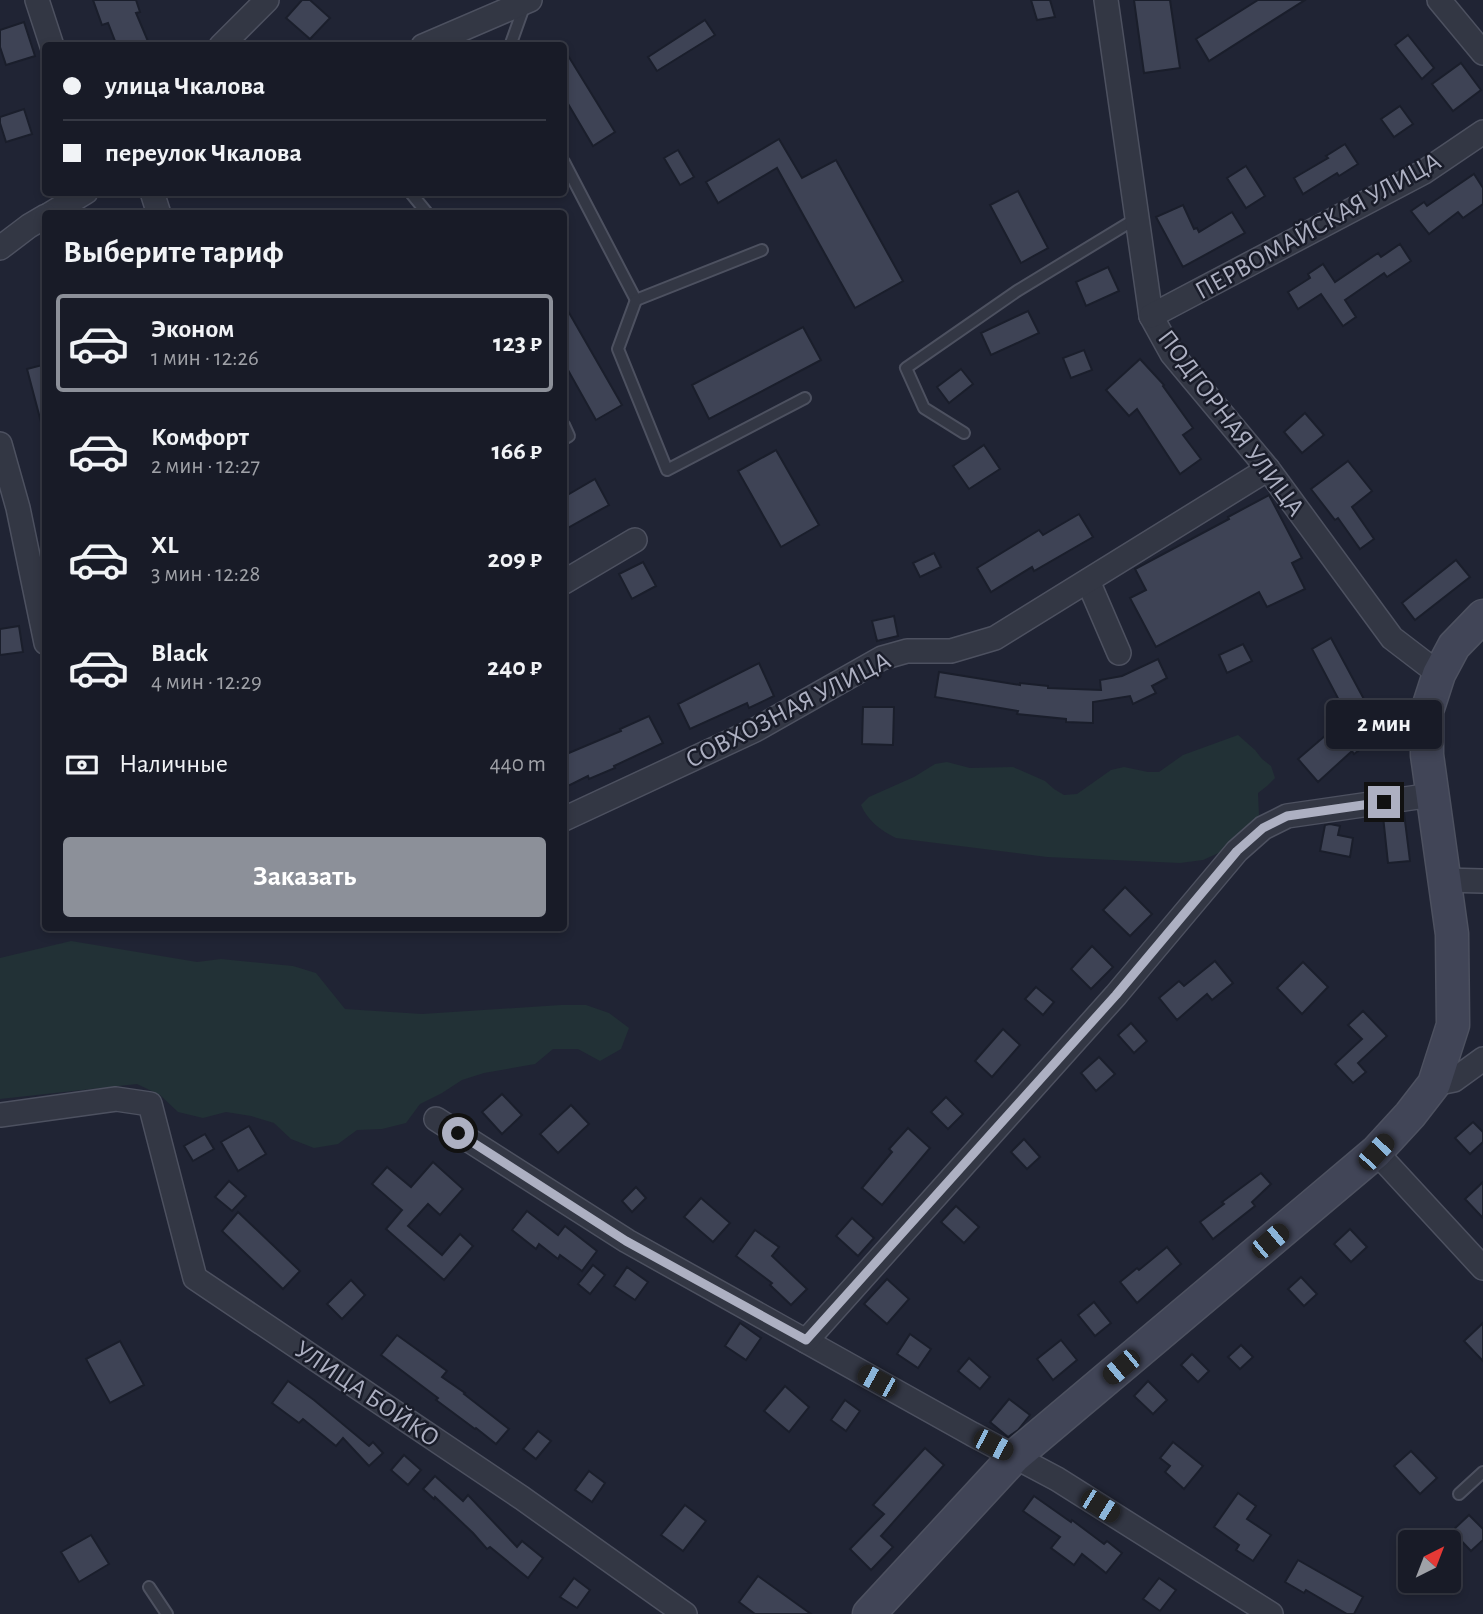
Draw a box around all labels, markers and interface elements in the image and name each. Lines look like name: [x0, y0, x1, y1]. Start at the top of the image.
text: улица Чкалова: [105, 73, 265, 99]
text: переулок Чкалова: [105, 140, 302, 166]
street label: ПЕРВОМАЙСКАЯ УЛИЦА: [1191, 148, 1445, 304]
text: Выберите тариф: [63, 236, 284, 268]
icon: car: [67, 312, 130, 375]
text: Эконом: [151, 316, 234, 342]
street label: ПОДГОРНАЯ УЛИЦА: [1153, 325, 1309, 521]
text: 123 ₽: [493, 330, 542, 356]
text: 1 мин · 12:26: [151, 347, 259, 370]
icon: car: [67, 420, 130, 483]
text: Комфорт: [151, 424, 249, 450]
text: 166 ₽: [491, 438, 542, 464]
text: 2 мин · 12:27: [151, 455, 260, 478]
icon: car: [67, 528, 130, 591]
text: XL: [151, 532, 178, 558]
text: 209 ₽: [488, 546, 542, 572]
text: 3 мин · 12:28: [151, 563, 260, 586]
icon: car: [67, 636, 130, 699]
text: Black: [151, 640, 208, 666]
street label: СОВХОЗНАЯ УЛИЦА: [681, 647, 895, 773]
text: 240 ₽: [487, 654, 542, 680]
text: 4 мин · 12:29: [151, 671, 262, 694]
callout: 2 мин: [1326, 700, 1442, 750]
text: 2 мин: [1357, 713, 1411, 736]
icon: cash: [63, 746, 101, 784]
text: Наличные: [119, 751, 228, 777]
text: 440 m: [490, 753, 546, 776]
route end: [1368, 786, 1400, 818]
button: Заказать: [63, 837, 546, 917]
route start: [442, 1117, 474, 1149]
car: [1354, 1129, 1399, 1175]
car: [1248, 1219, 1293, 1263]
street label: УЛИЦА БОЙКО: [290, 1336, 444, 1452]
car: [1099, 1345, 1144, 1389]
car: [854, 1362, 901, 1400]
car: [970, 1426, 1017, 1464]
car: [1077, 1486, 1124, 1526]
north arrow: [1398, 1530, 1461, 1592]
map controls: [1398, 1530, 1461, 1593]

